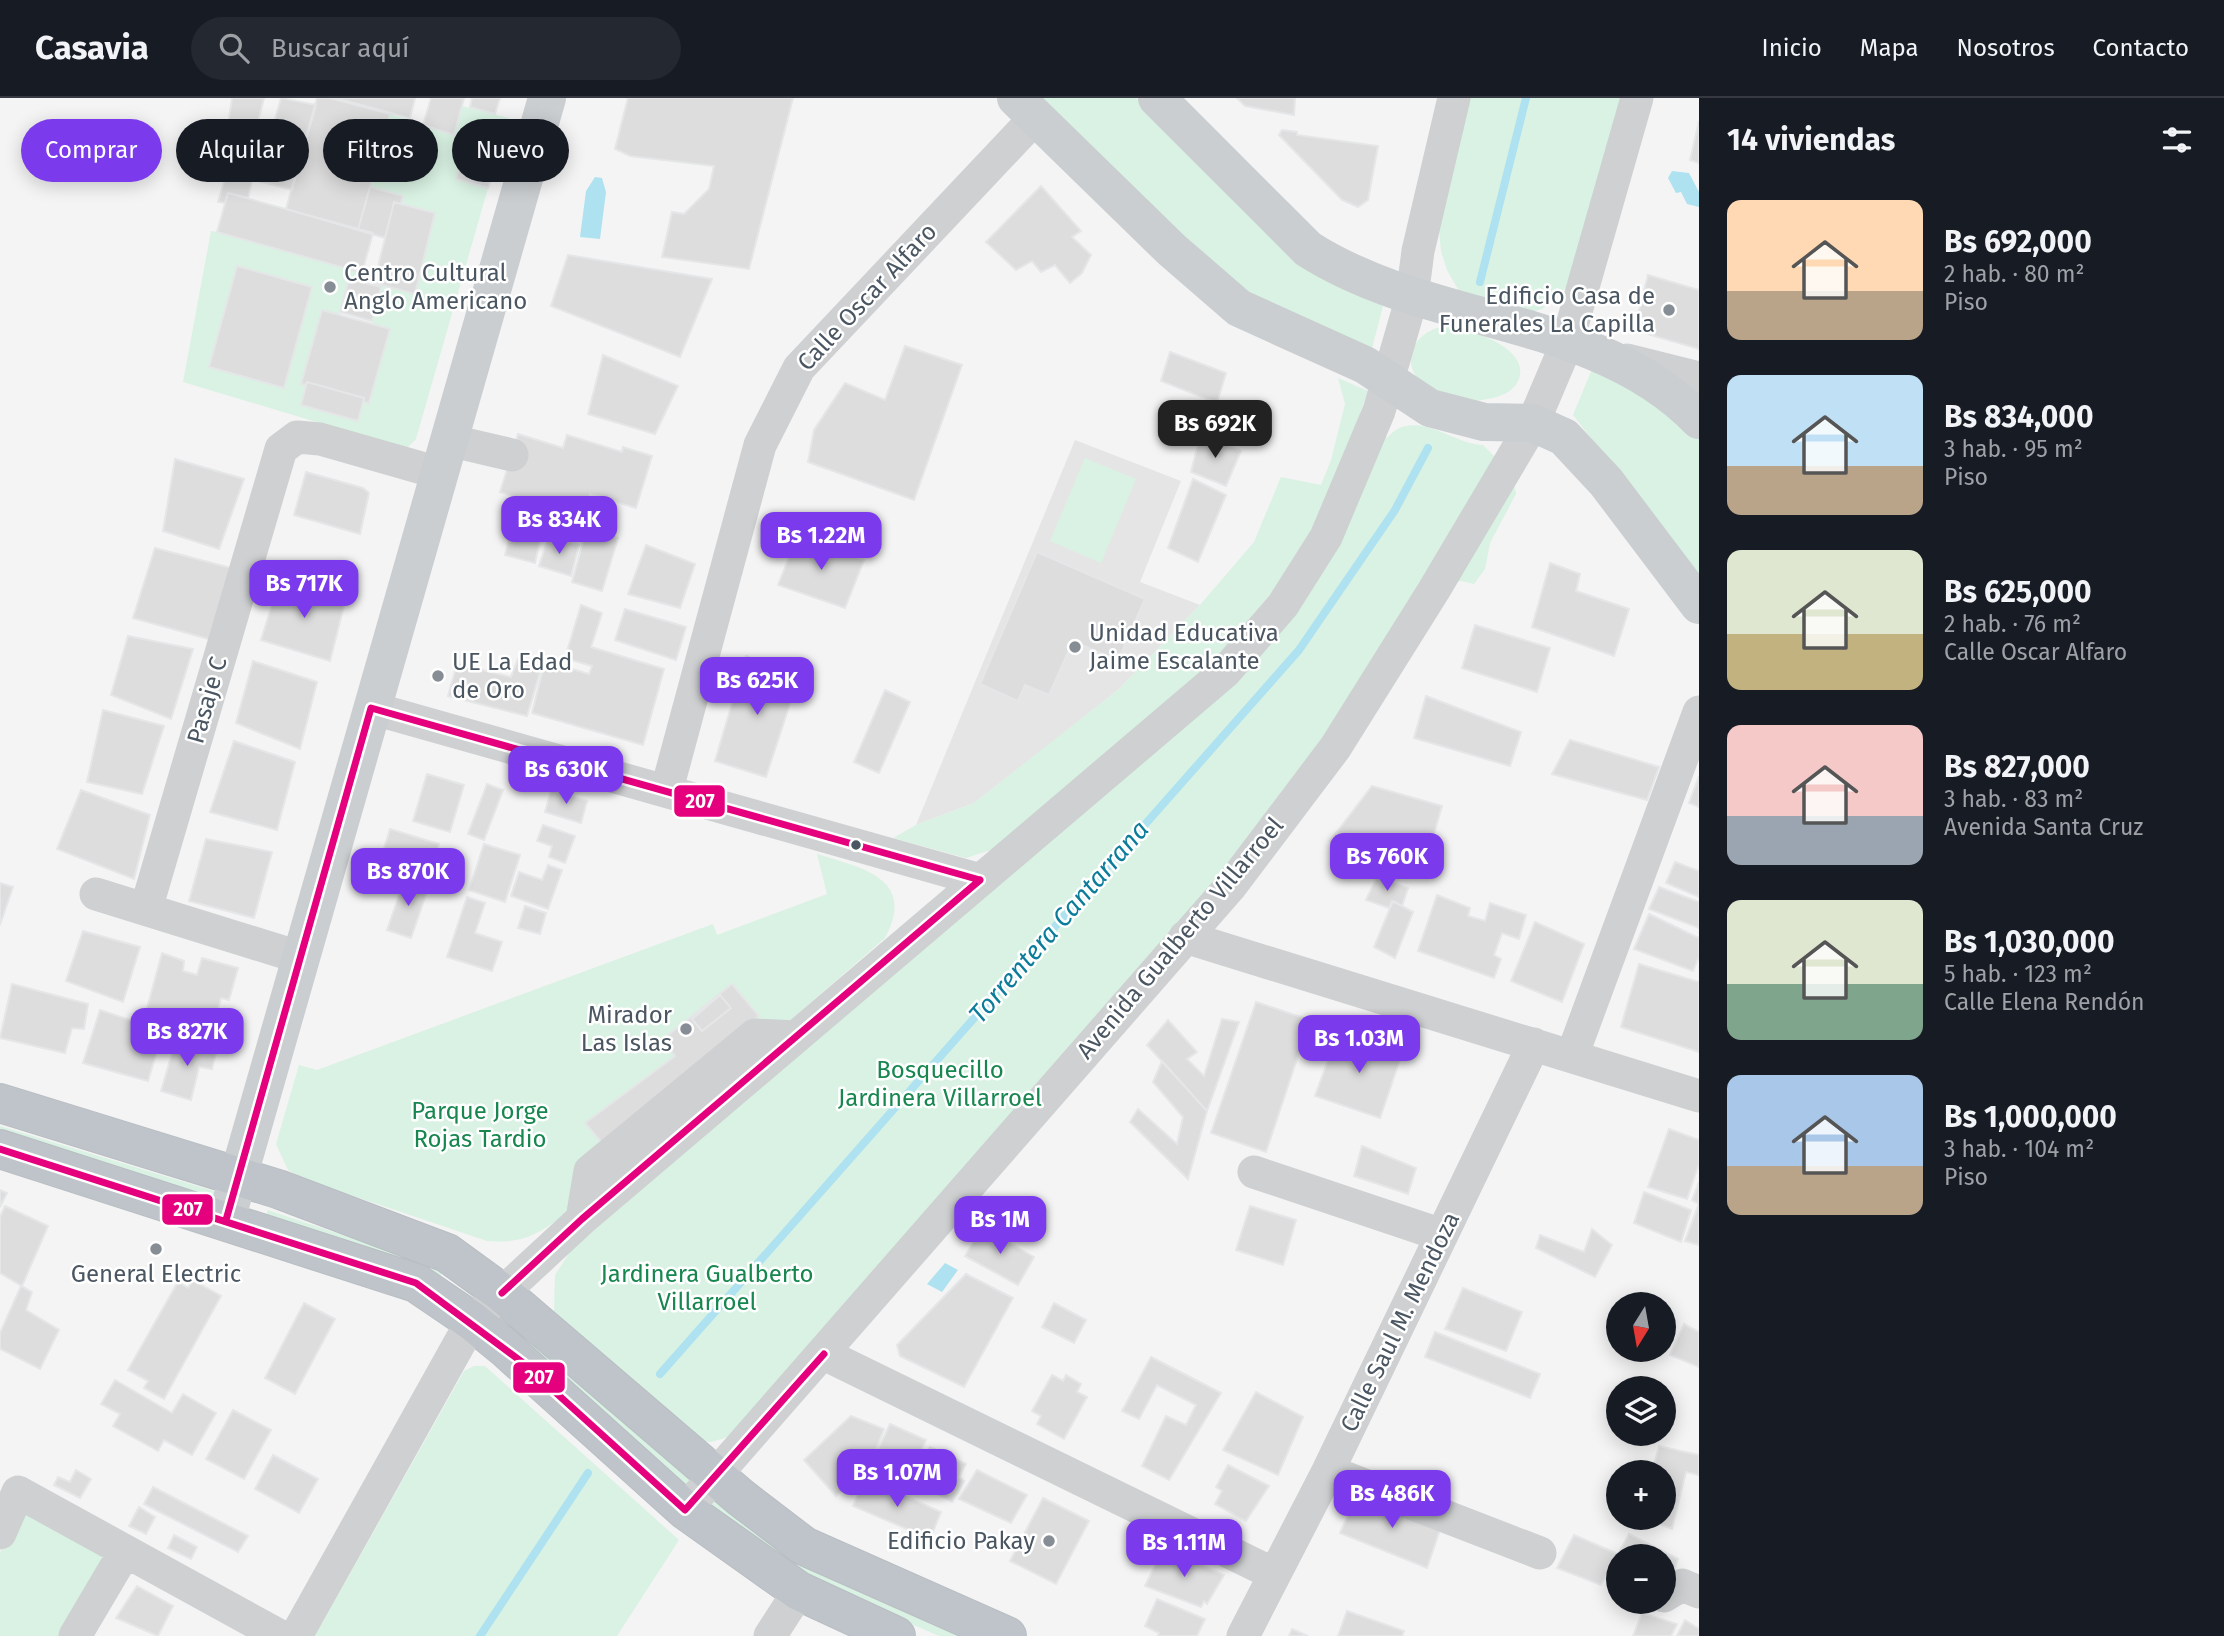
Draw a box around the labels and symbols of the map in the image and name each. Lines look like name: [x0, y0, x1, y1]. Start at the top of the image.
street label: Calle Oscar Alfaro: [792, 218, 942, 376]
place label: Centro Cultural Anglo Americano: [344, 259, 527, 315]
marker: Centro Cultural Anglo Americano: [322, 279, 338, 295]
place label: Edificio Casa de Funerales La Capilla: [1439, 282, 1655, 338]
marker: Edificio Casa de Funerales La Capilla: [1661, 302, 1677, 318]
pin: Bs 692K: [1150, 400, 1280, 460]
pin: Bs 834K: [494, 496, 624, 556]
pin: Bs 1.22M: [749, 512, 893, 572]
pin: Bs 717K: [239, 560, 369, 620]
place label: Unidad Educativa Jaime Escalante: [1089, 619, 1279, 675]
marker: Unidad Educativa Jaime Escalante: [1067, 639, 1083, 655]
place label: UE La Edad de Oro: [452, 648, 572, 704]
street label: Pasaje C: [181, 653, 233, 747]
pin: Bs 625K: [692, 658, 822, 717]
marker: UE La Edad de Oro: [430, 668, 446, 684]
pin: Bs 630K: [501, 746, 631, 806]
line badge: 207: [673, 784, 726, 818]
text: 207: [685, 790, 715, 813]
street label: Avenida Gualberto Villarroel: [1071, 812, 1289, 1064]
water label: Torrentera Cantarrana: [963, 814, 1155, 1030]
pin: Bs 760K: [1322, 834, 1452, 893]
unlabelled marker: [849, 838, 863, 852]
pin: Bs 870K: [343, 848, 473, 908]
place label: Mirador Las Islas: [581, 1001, 673, 1057]
pin: Bs 827K: [122, 1009, 252, 1068]
pin: Bs 1.03M: [1287, 1016, 1431, 1075]
marker: Mirador Las Islas: [678, 1021, 694, 1037]
park label: Bosquecillo Jardinera Villarroel: [838, 1056, 1042, 1112]
park label: Parque Jorge Rojas Tardio: [411, 1097, 549, 1153]
line badge: 207: [161, 1193, 214, 1226]
pin: Bs 1M: [951, 1196, 1049, 1256]
text: 207: [173, 1198, 203, 1221]
street label: Calle Saul M. Mendoza: [1335, 1208, 1465, 1436]
marker: General Electric: [148, 1241, 164, 1257]
place label: General Electric: [71, 1260, 241, 1288]
park label: Jardinera Gualberto Villarroel: [601, 1260, 813, 1316]
north arrow: [1606, 1292, 1676, 1362]
line badge: 207: [512, 1361, 566, 1394]
text: 207: [524, 1366, 554, 1389]
pin: Bs 1.07M: [825, 1450, 969, 1509]
pin: Bs 486K: [1327, 1470, 1457, 1530]
pin: Bs 1.11M: [1112, 1520, 1256, 1579]
place label: Edificio Pakay: [887, 1527, 1035, 1555]
marker: Edificio Pakay: [1041, 1533, 1057, 1549]

